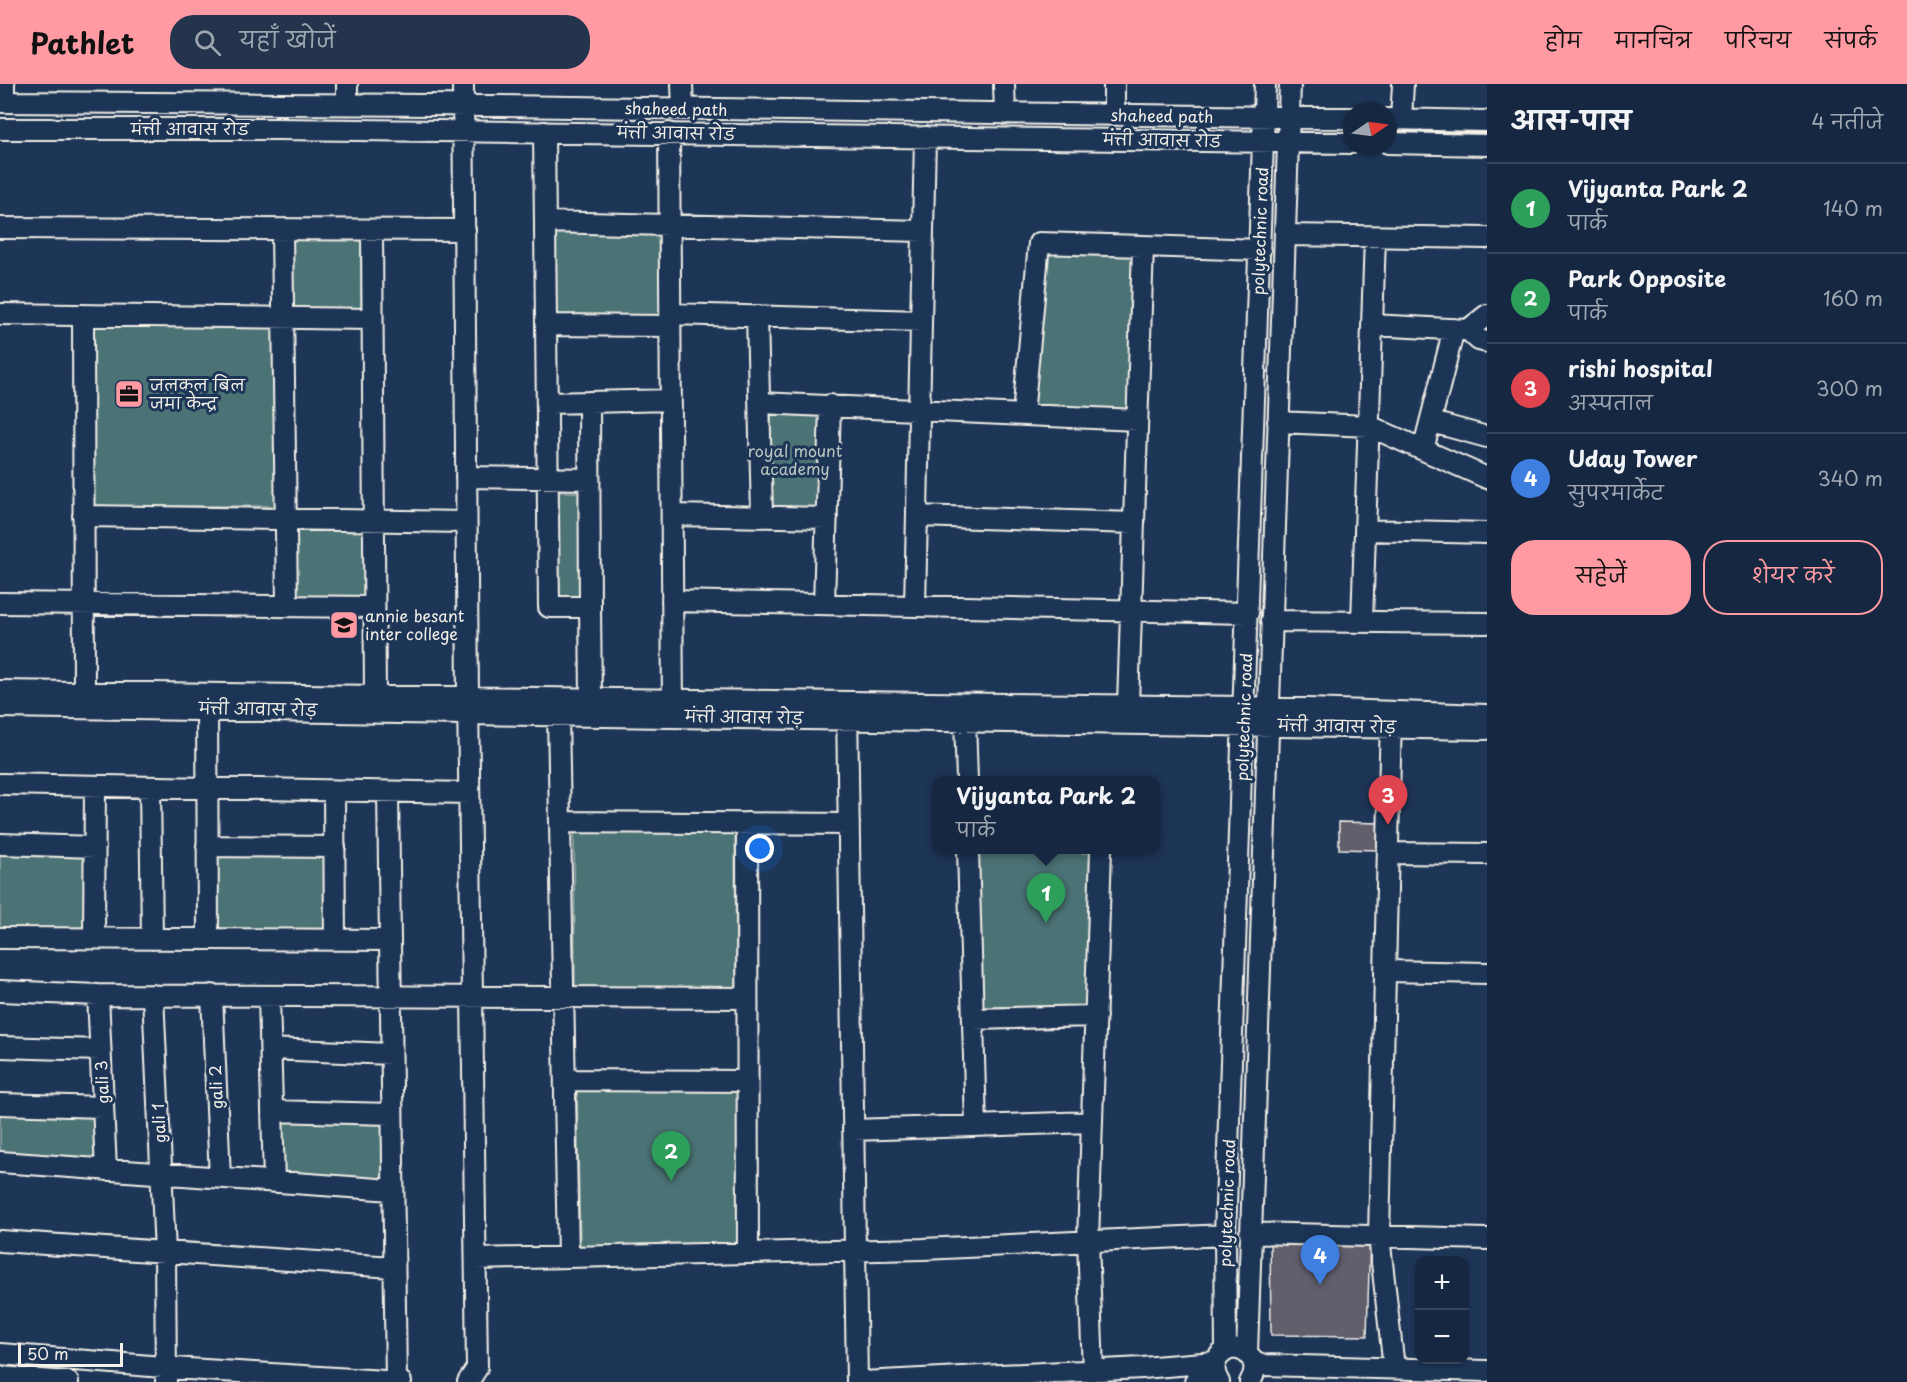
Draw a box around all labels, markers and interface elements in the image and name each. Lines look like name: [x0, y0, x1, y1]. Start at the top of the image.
search box: [170, 15, 590, 69]
text: Pathlet: [30, 21, 134, 64]
text: यहाँ खोजें: [239, 22, 336, 55]
text: होम: [1545, 23, 1582, 55]
text: मानचित्र: [1615, 23, 1692, 55]
text: परिचय: [1725, 23, 1791, 55]
text: संपर्क: [1824, 23, 1877, 55]
icon: search: [191, 26, 224, 59]
street label: shaheed path: [624, 95, 728, 121]
text: आस-पास: [1511, 100, 1631, 139]
street label: shaheed path: [1110, 102, 1214, 128]
north arrow: [1343, 102, 1397, 156]
text: 4 नतीजे: [1811, 106, 1883, 136]
street label: मंत्ती आवास रोड: [130, 116, 250, 140]
street label: मंत्ती आवास रोड: [616, 119, 737, 145]
street label: मंत्ती आवास रोड: [1102, 126, 1223, 152]
street label: polytechnic road: [1245, 167, 1273, 295]
text: Vijyanta Park 2: [1568, 171, 1748, 204]
text: 1: [1526, 193, 1535, 223]
text: 140 m: [1823, 193, 1883, 223]
text: पार्क: [1568, 207, 1607, 237]
text: Park Opposite: [1568, 261, 1726, 294]
text: 2: [1523, 283, 1538, 313]
text: 160 m: [1823, 283, 1883, 313]
text: पार्क: [1568, 297, 1607, 327]
text: rishi hospital: [1568, 351, 1713, 384]
place label: जलकल बिल जमा केन्द्र: [149, 372, 246, 414]
text: 3: [1524, 373, 1537, 403]
text: 300 m: [1816, 373, 1883, 403]
office icon: जलकल बिल जमा केन्द्र: [113, 378, 145, 410]
text: अस्पताल: [1568, 387, 1653, 417]
park label: royal mount academy: [748, 438, 843, 480]
text: Uday Tower: [1568, 441, 1697, 474]
text: 4: [1524, 463, 1537, 493]
text: 340 m: [1818, 463, 1883, 493]
text: सुपरमार्केट: [1568, 477, 1664, 507]
button: सहेजें: [1511, 540, 1691, 615]
button: शेयर करें: [1703, 540, 1883, 615]
place label: annie besant inter college: [365, 603, 465, 645]
school or university icon: annie besant inter college: [328, 609, 360, 641]
street label: polytechnic road: [1229, 653, 1257, 781]
street label: मंत्ती आवास रोड़: [198, 695, 319, 721]
street label: मंत्ती आवास रोड़: [684, 703, 805, 729]
street label: मंत्ती आवास रोड़: [1277, 712, 1398, 738]
popup: [932, 776, 1160, 854]
pin: 3: [1368, 776, 1408, 825]
text: Vijyanta Park 2: [956, 778, 1136, 811]
text: पार्क: [956, 814, 996, 844]
your location: [745, 834, 774, 863]
pin: 1: [1026, 874, 1066, 923]
street label: gali 3: [88, 1060, 114, 1104]
street label: gali 2: [202, 1065, 228, 1110]
street label: gali 1: [145, 1103, 171, 1144]
pin: 2: [652, 1132, 690, 1181]
street label: polytechnic road: [1212, 1139, 1240, 1267]
pin: 4: [1300, 1236, 1340, 1285]
map controls: [1415, 1256, 1469, 1364]
button: +: [1415, 1256, 1469, 1310]
button: −: [1415, 1310, 1469, 1364]
scale bar: [18, 1340, 123, 1368]
text: 50 m: [27, 1341, 68, 1365]

